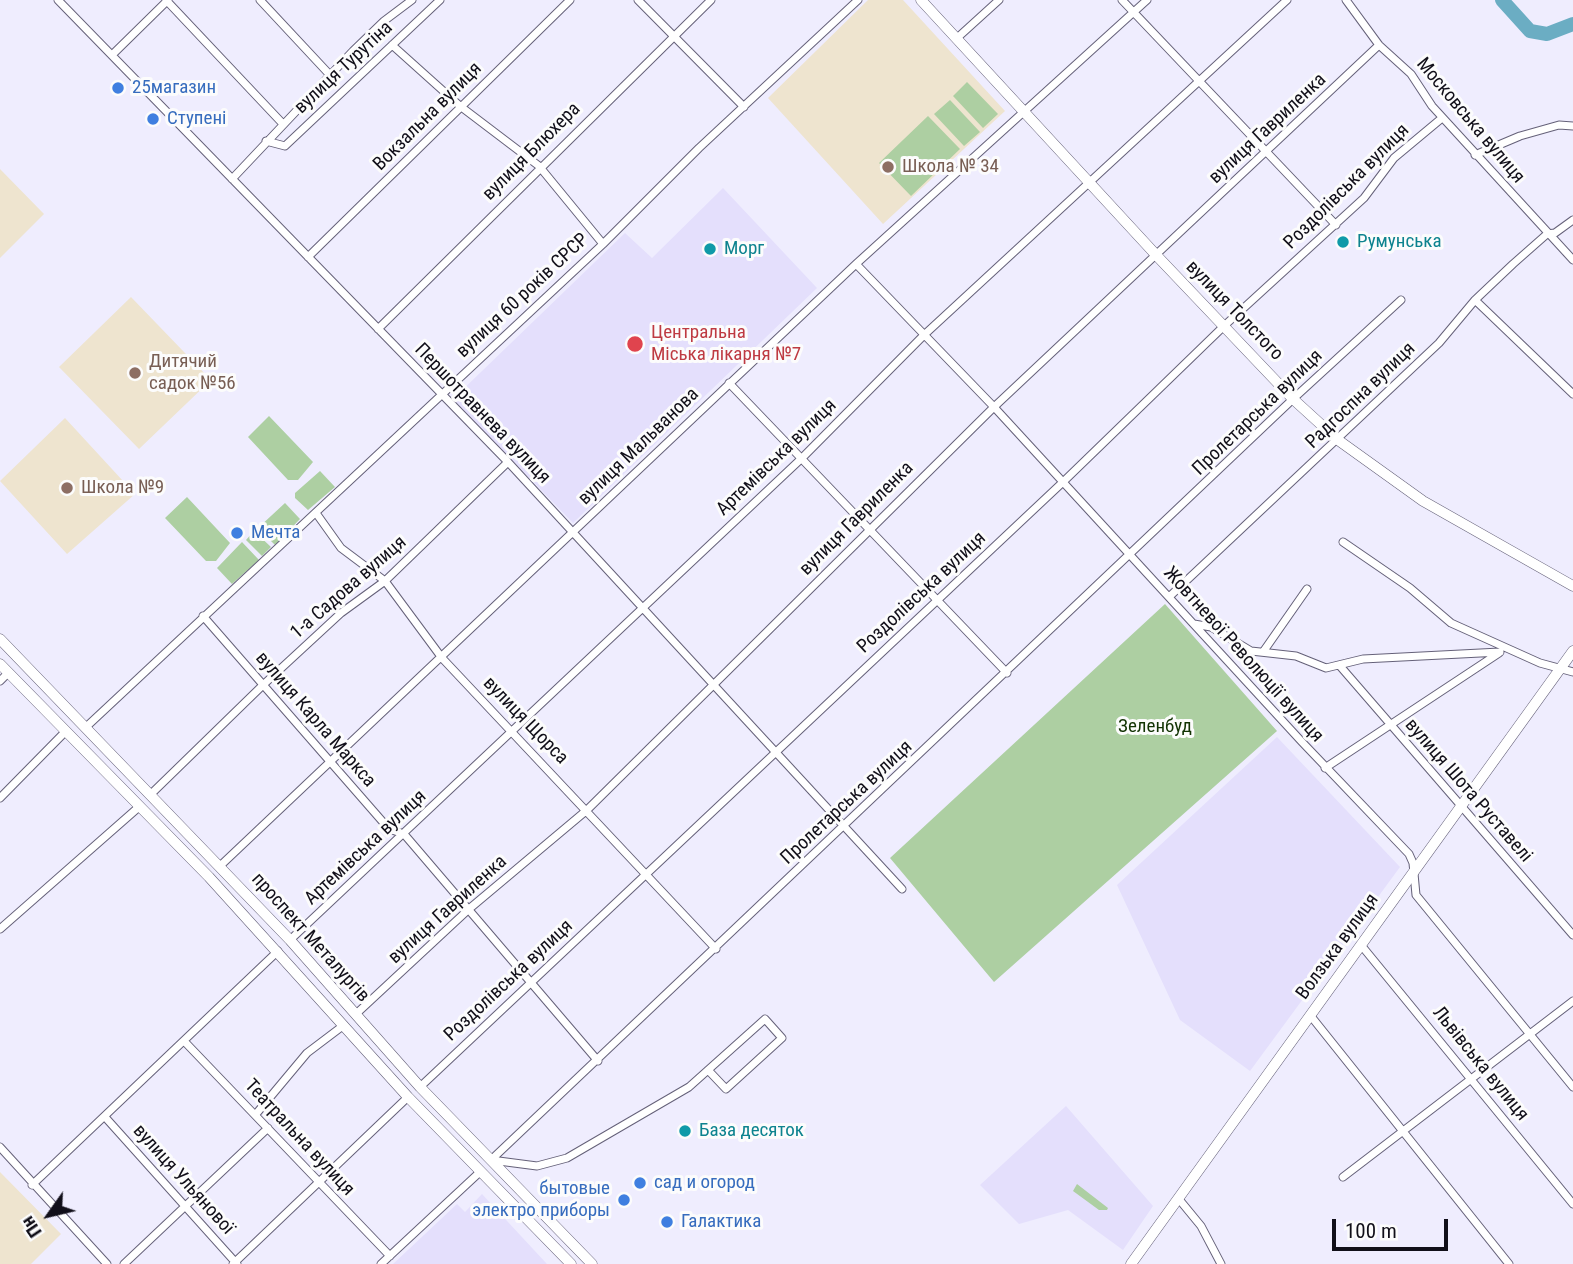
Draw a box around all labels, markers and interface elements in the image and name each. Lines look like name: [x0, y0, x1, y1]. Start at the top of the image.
street label: вулиця Турутіна: [290, 17, 398, 119]
street label: Московська вулиця: [1411, 54, 1529, 188]
street label: Вокзальна вулиця: [369, 58, 487, 176]
street label: вулиця Гавриленка: [1205, 69, 1331, 189]
place label: 25магазин: [132, 77, 216, 99]
marker: 25магазин: [110, 80, 126, 96]
street label: вулиця Блюхера: [478, 98, 586, 206]
place label: Ступені: [167, 108, 226, 130]
marker: Ступені: [145, 111, 161, 127]
street label: Роздолівська вулиця: [1280, 120, 1414, 254]
place label: Школа № 34: [902, 156, 999, 178]
marker: Школа № 34: [880, 159, 896, 175]
street label: вулиця 60 років СРСР: [452, 229, 594, 363]
place label: Румунська: [1357, 231, 1442, 253]
marker: Румунська: [1335, 234, 1351, 250]
place label: Морг: [724, 238, 764, 260]
marker: Морг: [702, 241, 718, 257]
street label: вулиця Толстого: [1180, 256, 1288, 366]
place label: Центральна Міська лікарня №7: [651, 322, 801, 366]
marker: Центральна Міська лікарня №7: [625, 334, 645, 354]
street label: Радгоспна вулиця: [1302, 338, 1420, 454]
street label: Першотравнева вулиця: [409, 339, 555, 489]
street label: Пролетарська вулиця: [1188, 345, 1328, 481]
place label: Дитячий садок №56: [149, 351, 236, 395]
marker: Дитячий садок №56: [127, 365, 143, 381]
street label: вулиця Мальванова: [574, 384, 704, 510]
street label: Артемівська вулиця: [712, 395, 842, 521]
street label: вулиця Гавриленка: [795, 457, 919, 581]
place label: Школа №9: [81, 477, 164, 499]
marker: Школа №9: [59, 480, 75, 496]
place label: Мечта: [251, 522, 300, 544]
marker: Мечта: [229, 525, 245, 541]
street label: Роздолівська вулиця: [853, 527, 991, 659]
street label: 1-а Садова вулиця: [287, 532, 411, 644]
street label: Жовтневої Революції вулиця: [1158, 562, 1328, 748]
street label: вулиця Карла Маркса: [250, 648, 380, 792]
street label: вулиця Щорса: [478, 673, 572, 769]
street label: вулиця Шота Руставелі: [1399, 714, 1537, 868]
park label: Зеленбуд: [1118, 716, 1192, 738]
street label: Пролетарська вулиця: [777, 736, 917, 870]
street label: Артемівська вулиця: [300, 786, 432, 910]
street label: вулиця Гавриленка: [384, 851, 512, 969]
street label: проспект Металургів: [246, 869, 374, 1007]
street label: Волзька вулиця: [1292, 890, 1384, 1004]
street label: Роздолівська вулиця: [440, 915, 578, 1047]
street label: Львівська вулиця: [1427, 1002, 1533, 1126]
street label: Театральна вулиця: [239, 1075, 359, 1201]
street label: вулиця Ульянової: [128, 1120, 238, 1240]
place label: База десяток: [699, 1120, 804, 1142]
marker: База десяток: [677, 1123, 693, 1139]
place label: сад и огород: [654, 1172, 755, 1194]
marker: сад и огород: [632, 1175, 648, 1191]
place label: бытовые электро приборы: [472, 1178, 610, 1222]
north arrow: [14, 1180, 84, 1250]
marker: бытовые электро приборы: [616, 1192, 632, 1208]
scale bar: [1335, 1204, 1450, 1248]
place label: Галактика: [681, 1211, 761, 1233]
text: Пн: [16, 1212, 47, 1242]
marker: Галактика: [659, 1214, 675, 1230]
text: 100 m: [1345, 1219, 1397, 1243]

